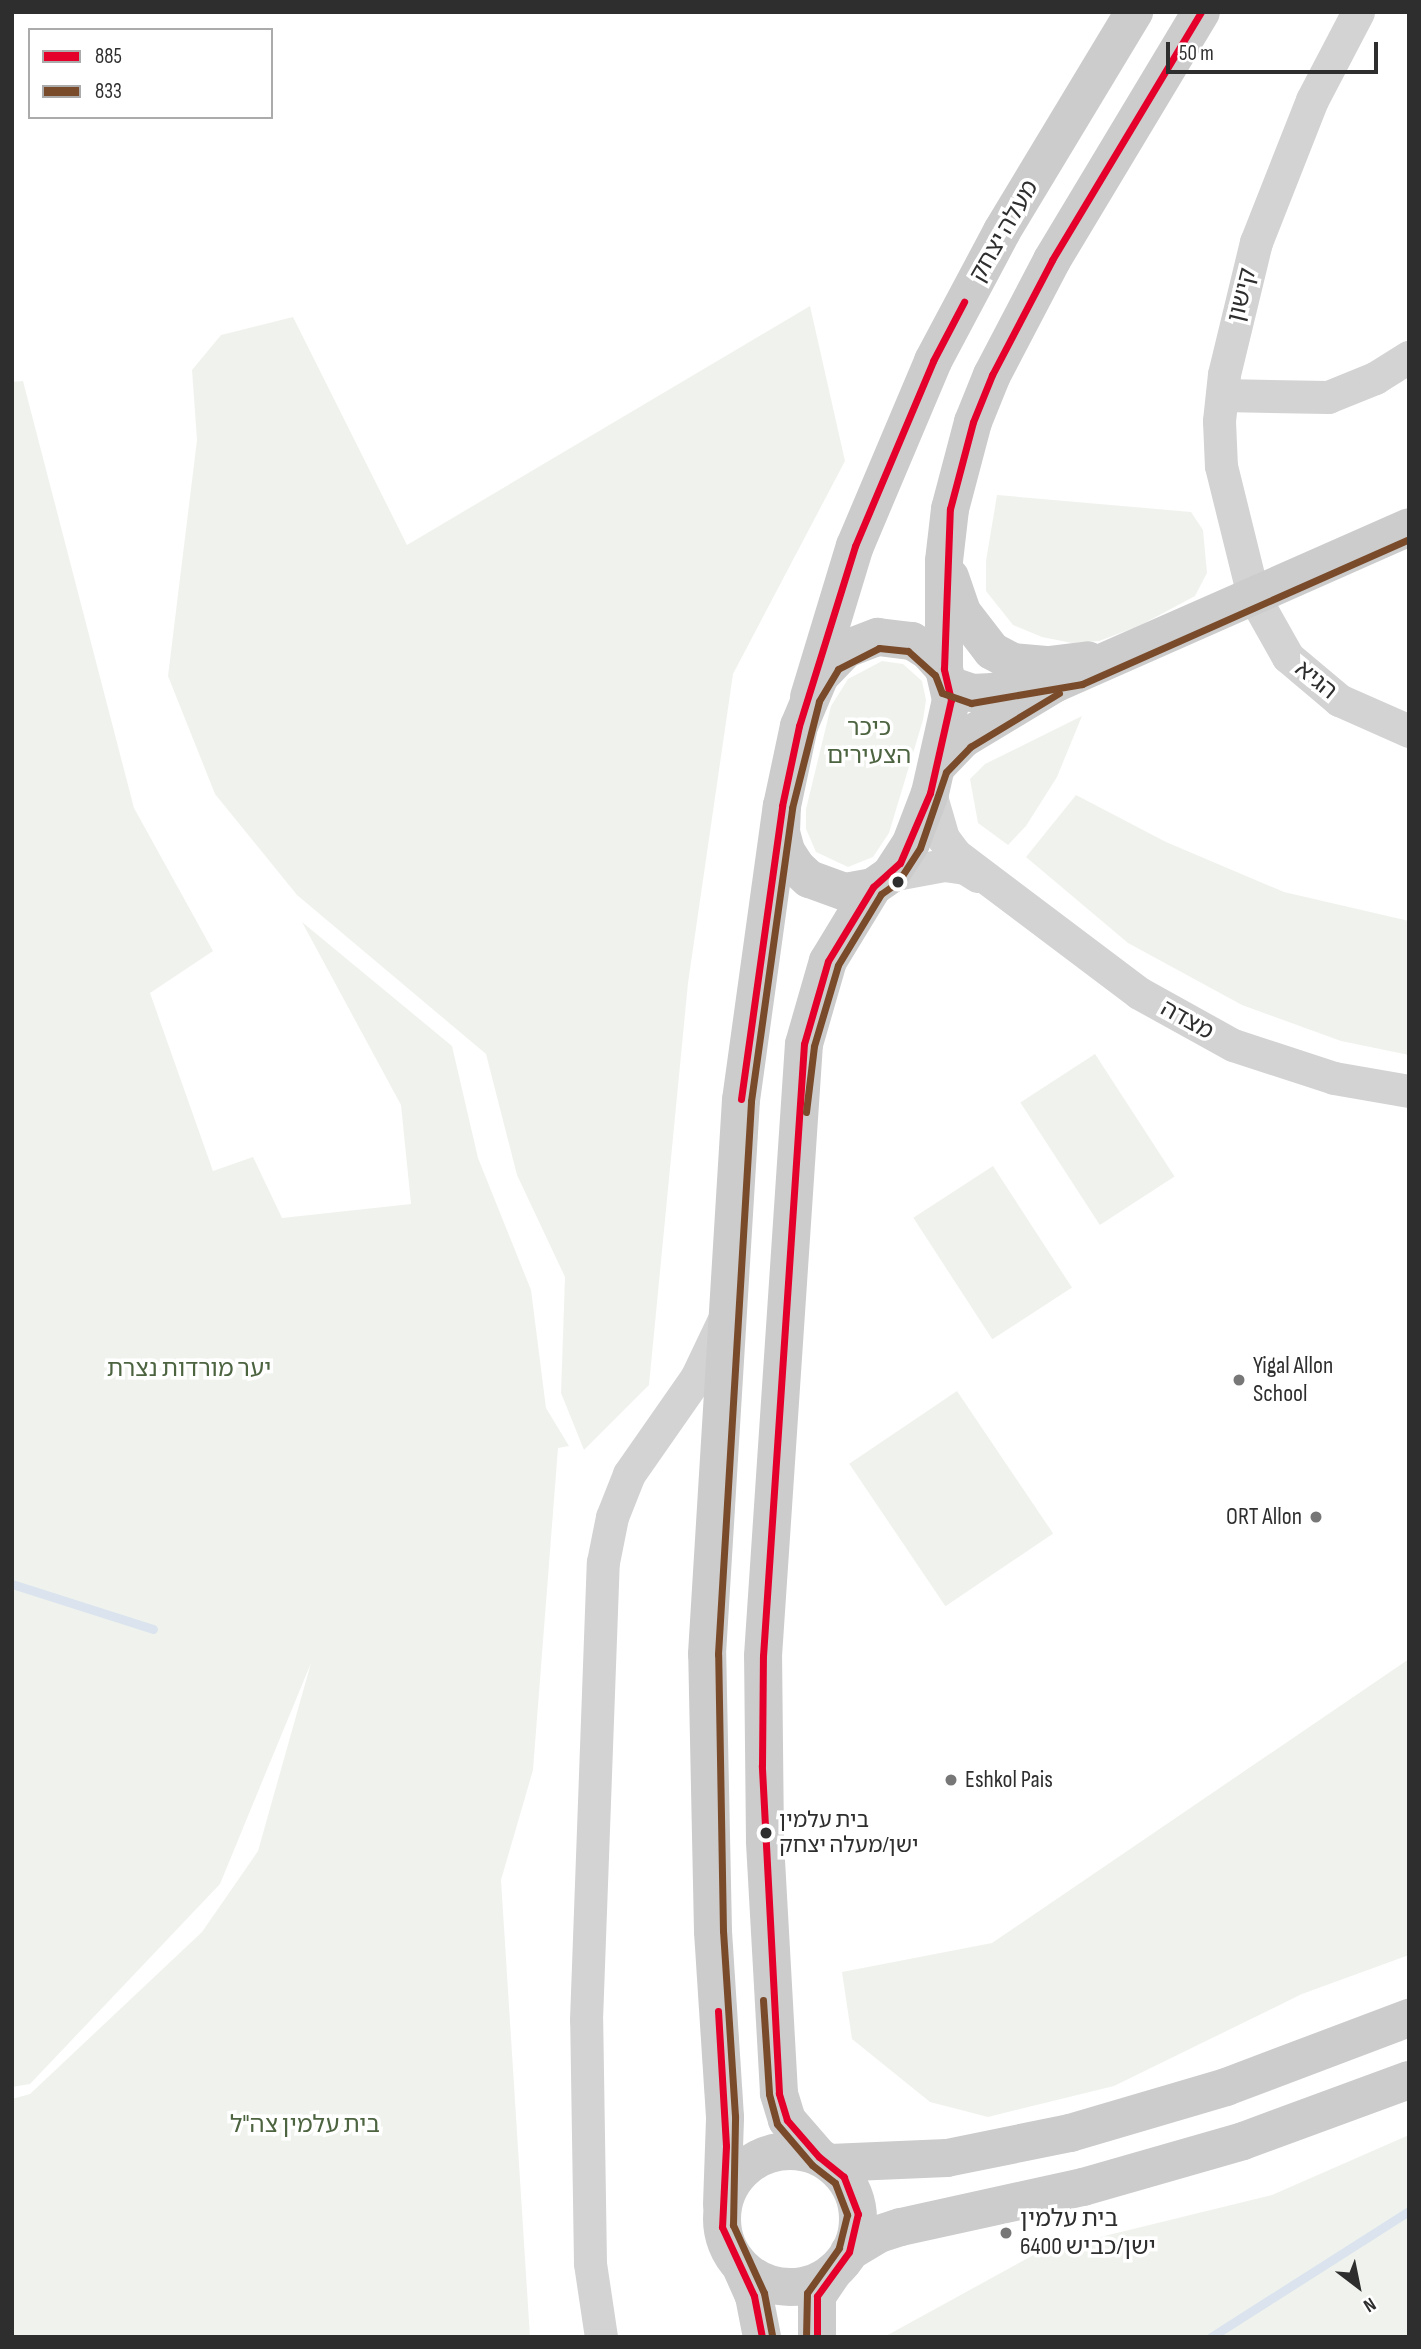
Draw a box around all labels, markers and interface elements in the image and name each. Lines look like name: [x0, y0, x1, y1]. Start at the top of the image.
legend: [28, 28, 273, 119]
scale bar: [1169, 28, 1381, 72]
text: 50 m: [1179, 41, 1214, 66]
text: 885: [95, 44, 122, 69]
text: 833: [95, 79, 122, 104]
street label: מעלה יצחק: [963, 175, 1045, 287]
street label: קישון: [1221, 265, 1263, 325]
street label: הגיא: [1289, 654, 1343, 706]
park label: כיכר הצעירים: [827, 714, 911, 770]
unlabelled marker: [891, 875, 905, 889]
street label: מצדה: [1155, 994, 1219, 1046]
place label: Yigal Allon School: [1253, 1352, 1333, 1408]
park label: יער מורדות נצרת: [107, 1355, 271, 1383]
marker: Yigal Allon School: [1231, 1372, 1247, 1388]
place label: ORT Allon: [1226, 1503, 1302, 1531]
marker: ORT Allon: [1308, 1509, 1324, 1525]
place label: Eshkol Pais: [965, 1766, 1053, 1794]
marker: Eshkol Pais: [943, 1772, 959, 1788]
place label: בית עלמין ישן/מעלה יצחק: [779, 1807, 919, 1858]
marker: בית עלמין ישן/מעלה יצחק: [759, 1826, 773, 1840]
park label: בית עלמין צה"ל: [230, 2111, 380, 2139]
place label: בית עלמין ישן/כביש 6400: [1020, 2205, 1156, 2261]
marker: בית עלמין ישן/כביש 6400: [998, 2225, 1014, 2241]
north arrow: [1323, 2251, 1393, 2321]
text: N: [1359, 2292, 1380, 2317]

